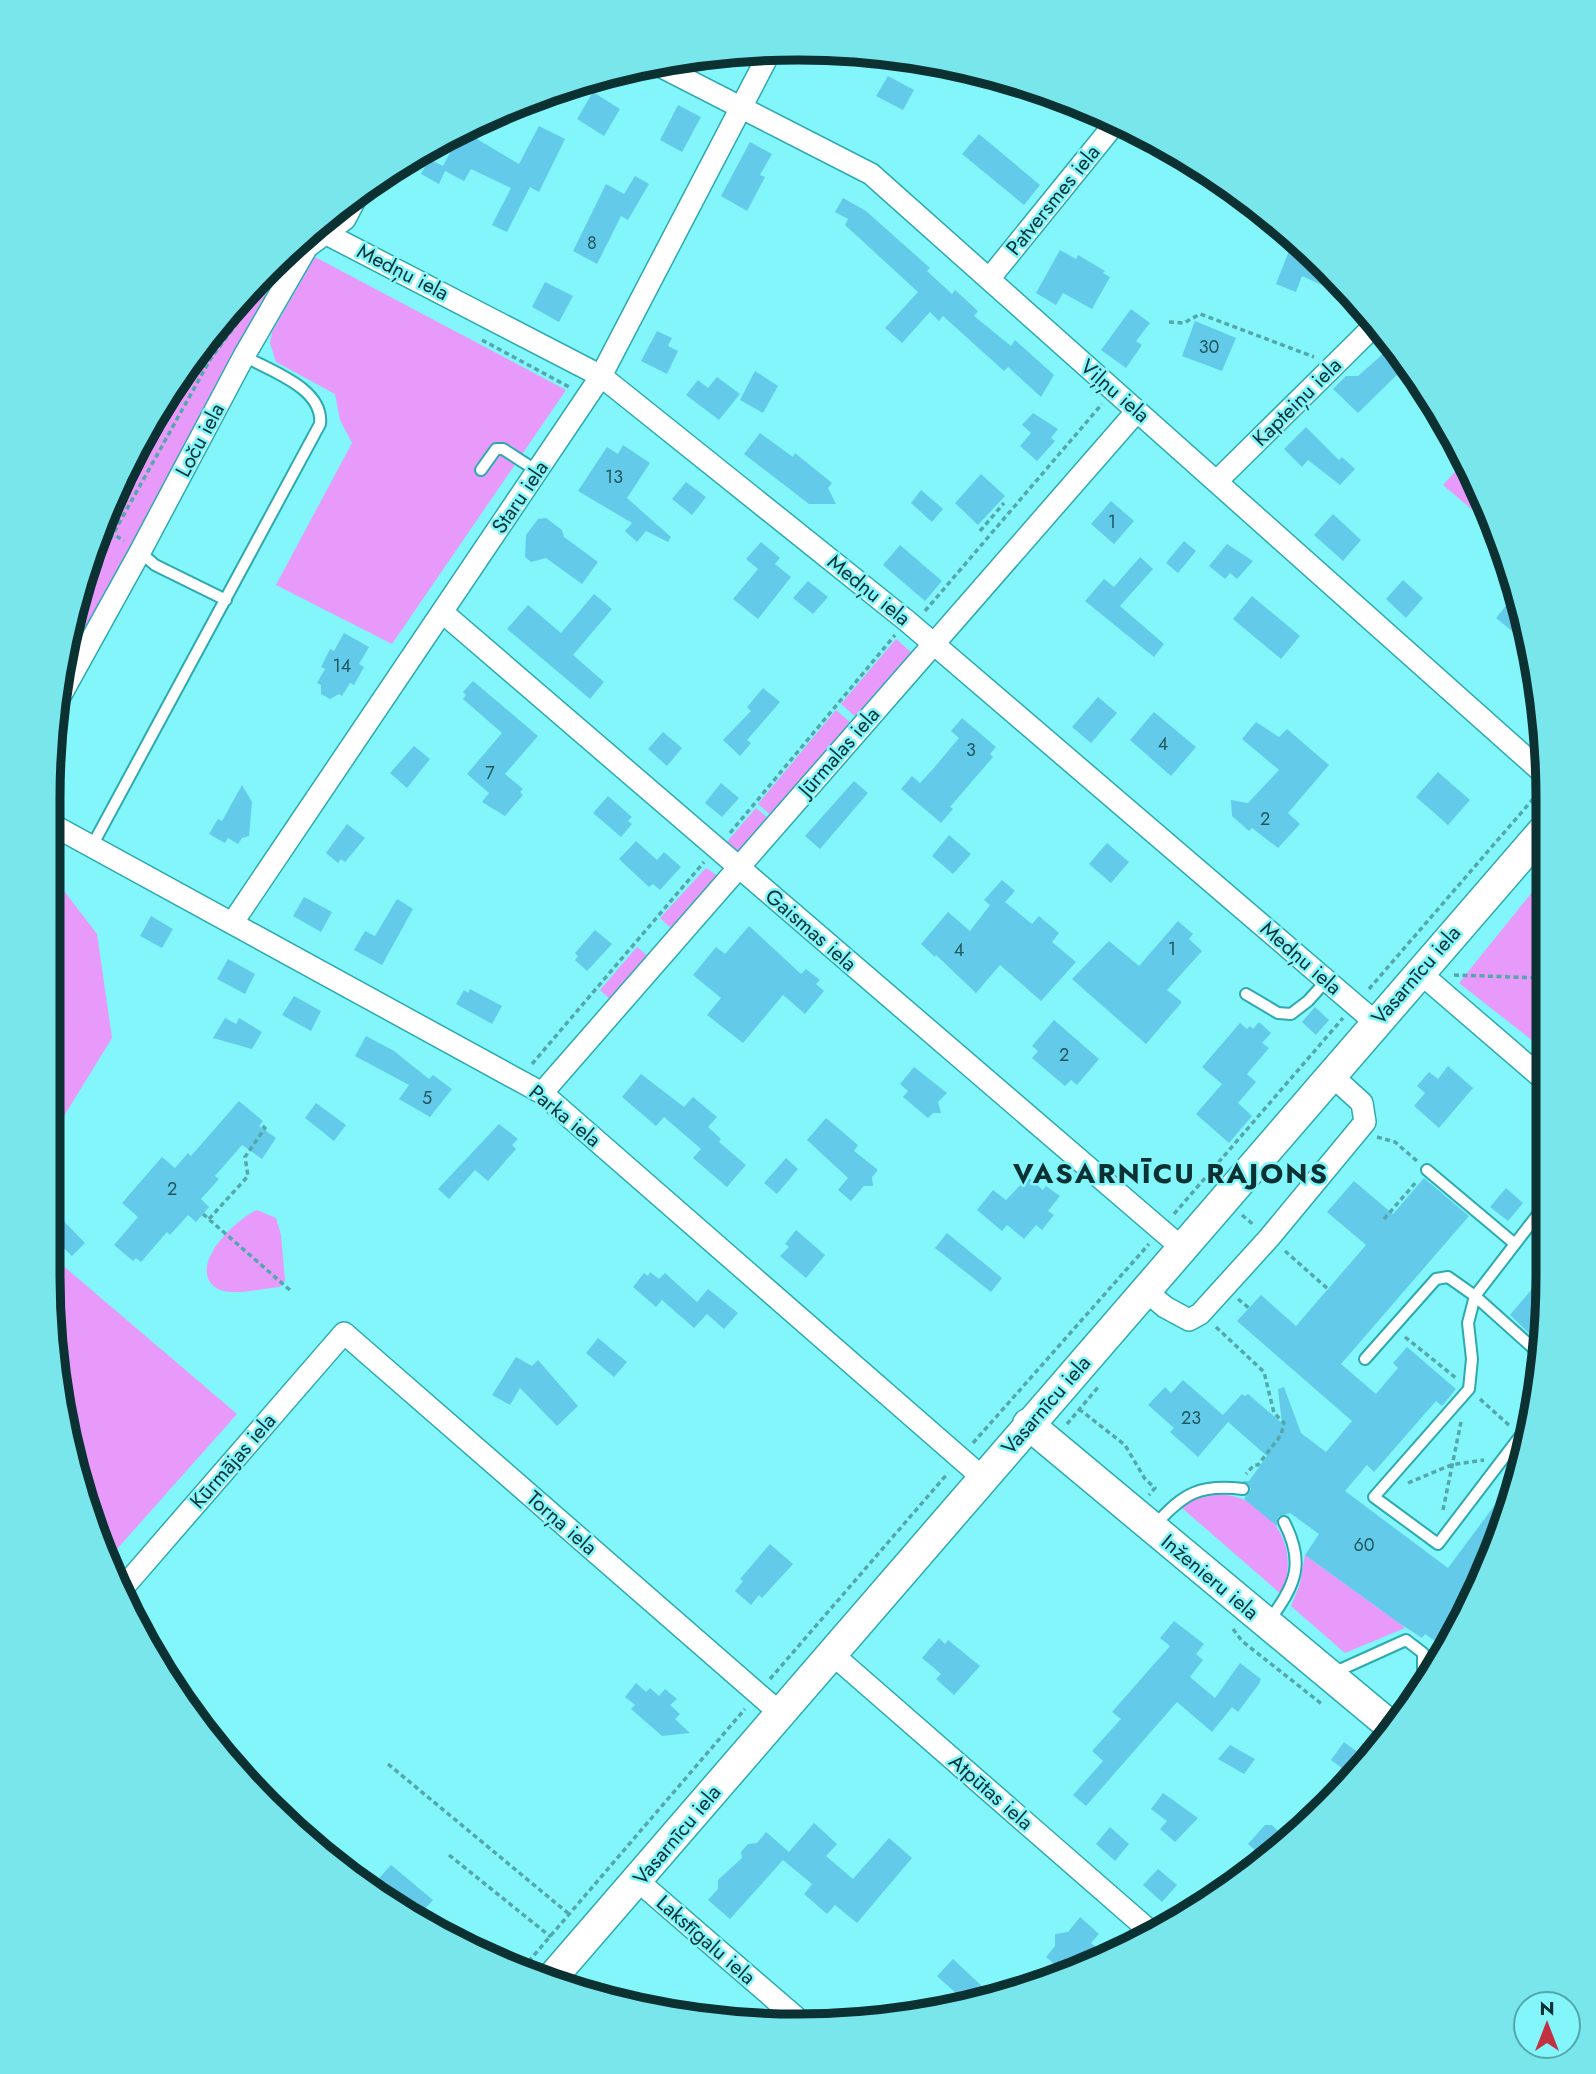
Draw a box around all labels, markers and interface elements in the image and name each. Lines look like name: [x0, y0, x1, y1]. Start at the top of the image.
street label: Patversmes iela: [999, 138, 1107, 262]
house number: 8: [587, 230, 597, 256]
street label: Medņu iela: [352, 236, 454, 308]
house number: 30: [1199, 334, 1220, 360]
street label: Kapteiņu iela: [1246, 351, 1348, 453]
street label: Viļņu iela: [1074, 352, 1156, 430]
street label: Loču iela: [168, 398, 232, 482]
street label: Staru iela: [485, 454, 555, 540]
house number: 13: [605, 464, 623, 490]
house number: 1: [1108, 509, 1116, 535]
street label: Medņu iela: [821, 547, 917, 633]
house number: 14: [333, 653, 351, 679]
street label: Jūrmalas iela: [789, 700, 887, 806]
house number: 4: [1158, 731, 1168, 757]
house number: 3: [966, 737, 976, 763]
house number: 7: [485, 760, 495, 786]
house number: 2: [1260, 806, 1270, 832]
street label: Gaismas iela: [759, 882, 863, 978]
street label: Medņu iela: [1254, 914, 1348, 1002]
street label: Vasarnīcu iela: [1364, 919, 1468, 1031]
house number: 1: [1168, 936, 1176, 962]
house number: 4: [954, 937, 964, 963]
house number: 2: [1059, 1042, 1069, 1068]
street label: Parka iela: [523, 1078, 607, 1154]
house number: 5: [422, 1085, 432, 1111]
district label: VASARNĪCU RAJONS: [1012, 1153, 1329, 1194]
house number: 2: [167, 1176, 177, 1202]
street label: Vasarnīcu iela: [994, 1349, 1098, 1461]
house number: 23: [1181, 1405, 1201, 1431]
street label: Kūrmājas iela: [183, 1407, 283, 1515]
street label: Torņa iela: [520, 1484, 604, 1562]
street label: Inženieru iela: [1155, 1527, 1265, 1627]
house number: 60: [1353, 1532, 1375, 1558]
street label: Atpūtas iela: [942, 1747, 1040, 1837]
street label: Vasarnīcu iela: [626, 1778, 728, 1892]
street label: Lakstīgalu iela: [650, 1888, 762, 1992]
north arrow: [1512, 1990, 1582, 2060]
text: N: [1539, 1995, 1555, 2022]

